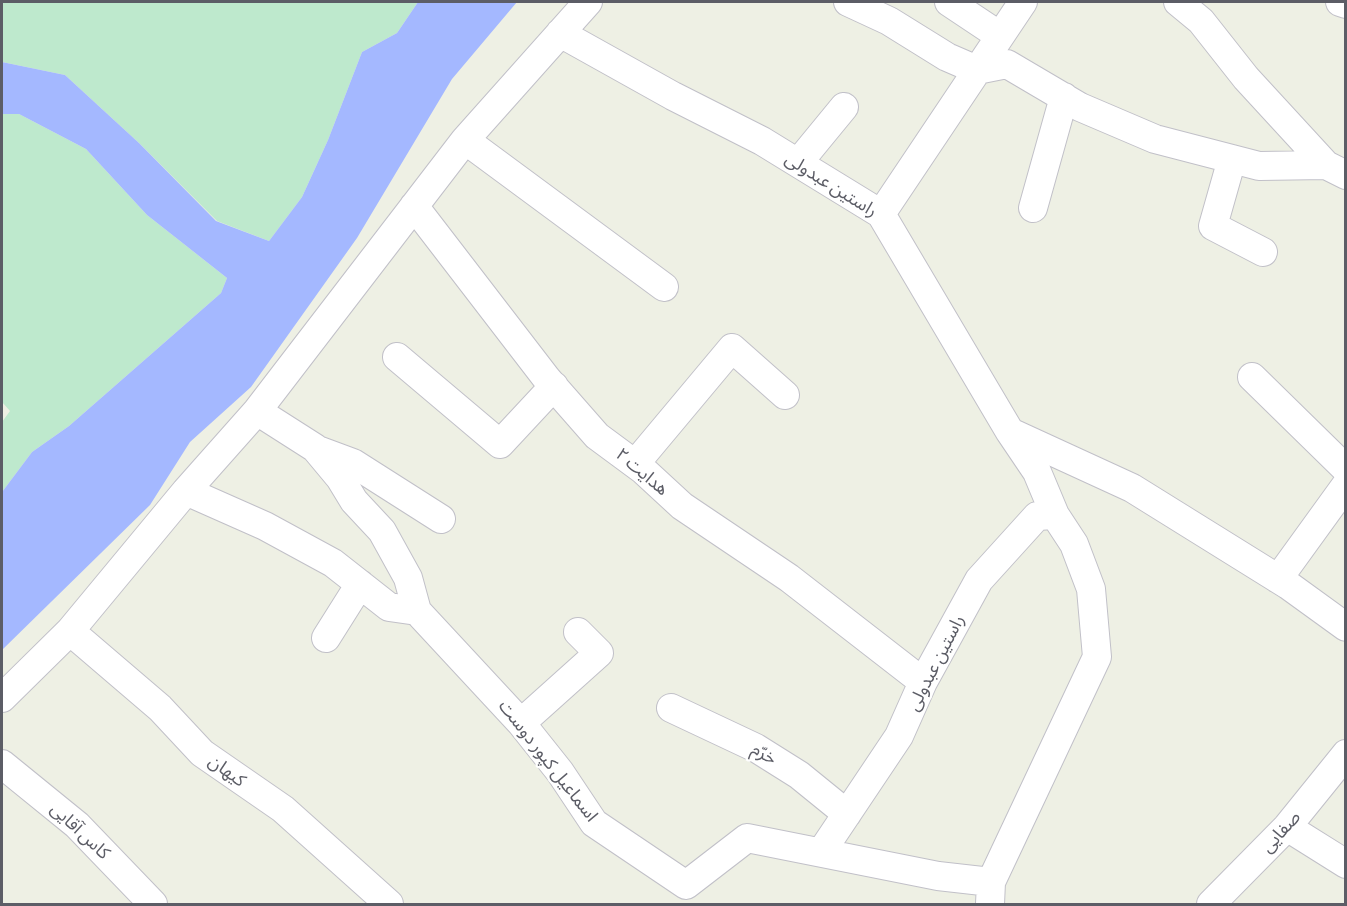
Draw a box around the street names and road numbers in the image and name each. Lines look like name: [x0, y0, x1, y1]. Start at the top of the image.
street label: راستین عبدولی: [781, 148, 881, 222]
street label: هدایت ۲: [611, 444, 673, 500]
street label: راستین عبدولی: [903, 611, 969, 715]
street label: اسماعیل کپور دوست: [494, 696, 602, 826]
street label: خرّم: [747, 738, 781, 770]
street label: کیهان: [204, 750, 250, 792]
street label: کاس آقایی: [46, 798, 114, 864]
street label: صفایی: [1257, 807, 1305, 857]

